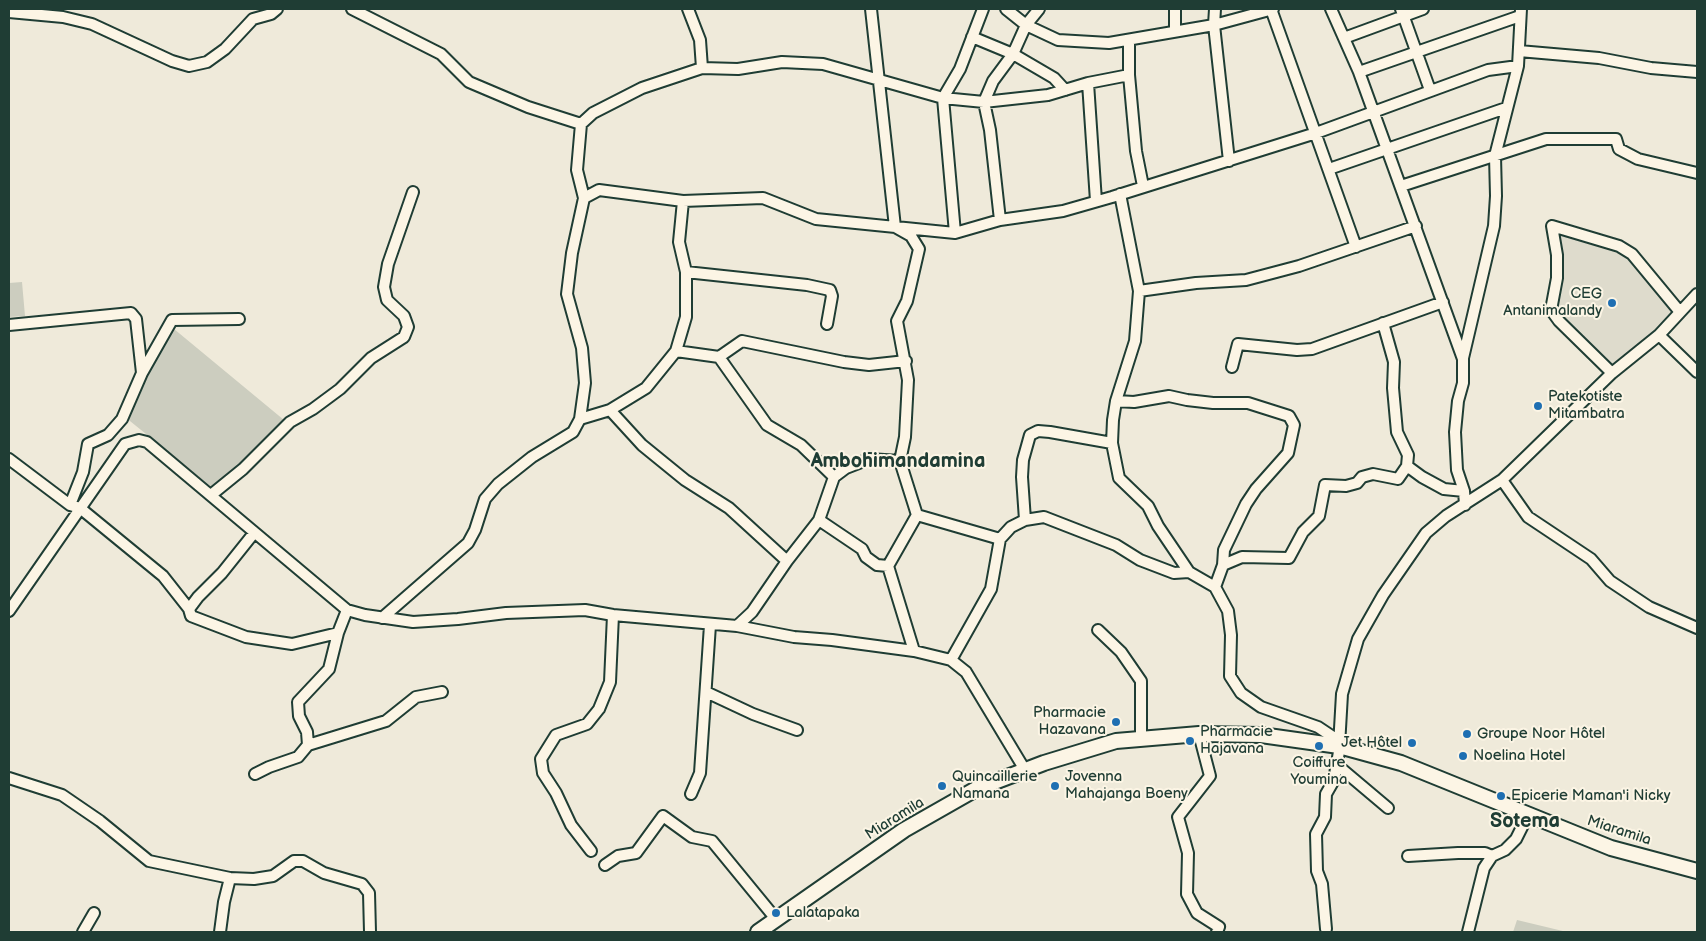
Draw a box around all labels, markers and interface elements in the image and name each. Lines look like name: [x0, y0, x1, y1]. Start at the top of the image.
place label: CEG Antanimalandy: [1503, 285, 1602, 320]
marker: CEG Antanimalandy: [1606, 297, 1618, 309]
place label: Patekotiste Mitambatra: [1548, 388, 1625, 423]
marker: Patekotiste Mitambatra: [1532, 400, 1544, 412]
district label: Ambohimandamina: [811, 450, 985, 474]
place label: Pharmacie Hazavana: [1033, 704, 1106, 739]
marker: Pharmacie Hazavana: [1110, 716, 1122, 728]
place label: Pharmacie Hajavana: [1200, 723, 1273, 758]
place label: Groupe Noor Hôtel: [1477, 725, 1605, 743]
marker: Groupe Noor Hôtel: [1461, 728, 1473, 740]
place label: Jet Hôtel: [1341, 734, 1402, 752]
marker: Pharmacie Hajavana: [1184, 735, 1196, 747]
marker: Jet Hôtel: [1406, 737, 1418, 749]
marker: Coiffure Youmina: [1313, 740, 1325, 752]
place label: Noelina Hotel: [1473, 747, 1565, 765]
marker: Noelina Hotel: [1457, 750, 1469, 762]
place label: Coiffure Youmina: [1290, 754, 1348, 789]
place label: Quincaillerie Namana: [952, 768, 1037, 803]
place label: Jovenna Mahajanga Boeny: [1065, 768, 1188, 803]
marker: Quincaillerie Namana: [936, 780, 948, 792]
marker: Jovenna Mahajanga Boeny: [1049, 780, 1061, 792]
place label: Epicerie Maman'i Nicky: [1511, 787, 1670, 805]
marker: Epicerie Maman'i Nicky: [1495, 790, 1507, 802]
street label: Miaramila: [862, 794, 928, 844]
district label: Sotema: [1490, 810, 1560, 834]
street label: Miaramila: [1585, 812, 1653, 850]
place label: Lalatapaka: [786, 904, 860, 922]
marker: Lalatapaka: [770, 907, 782, 919]

